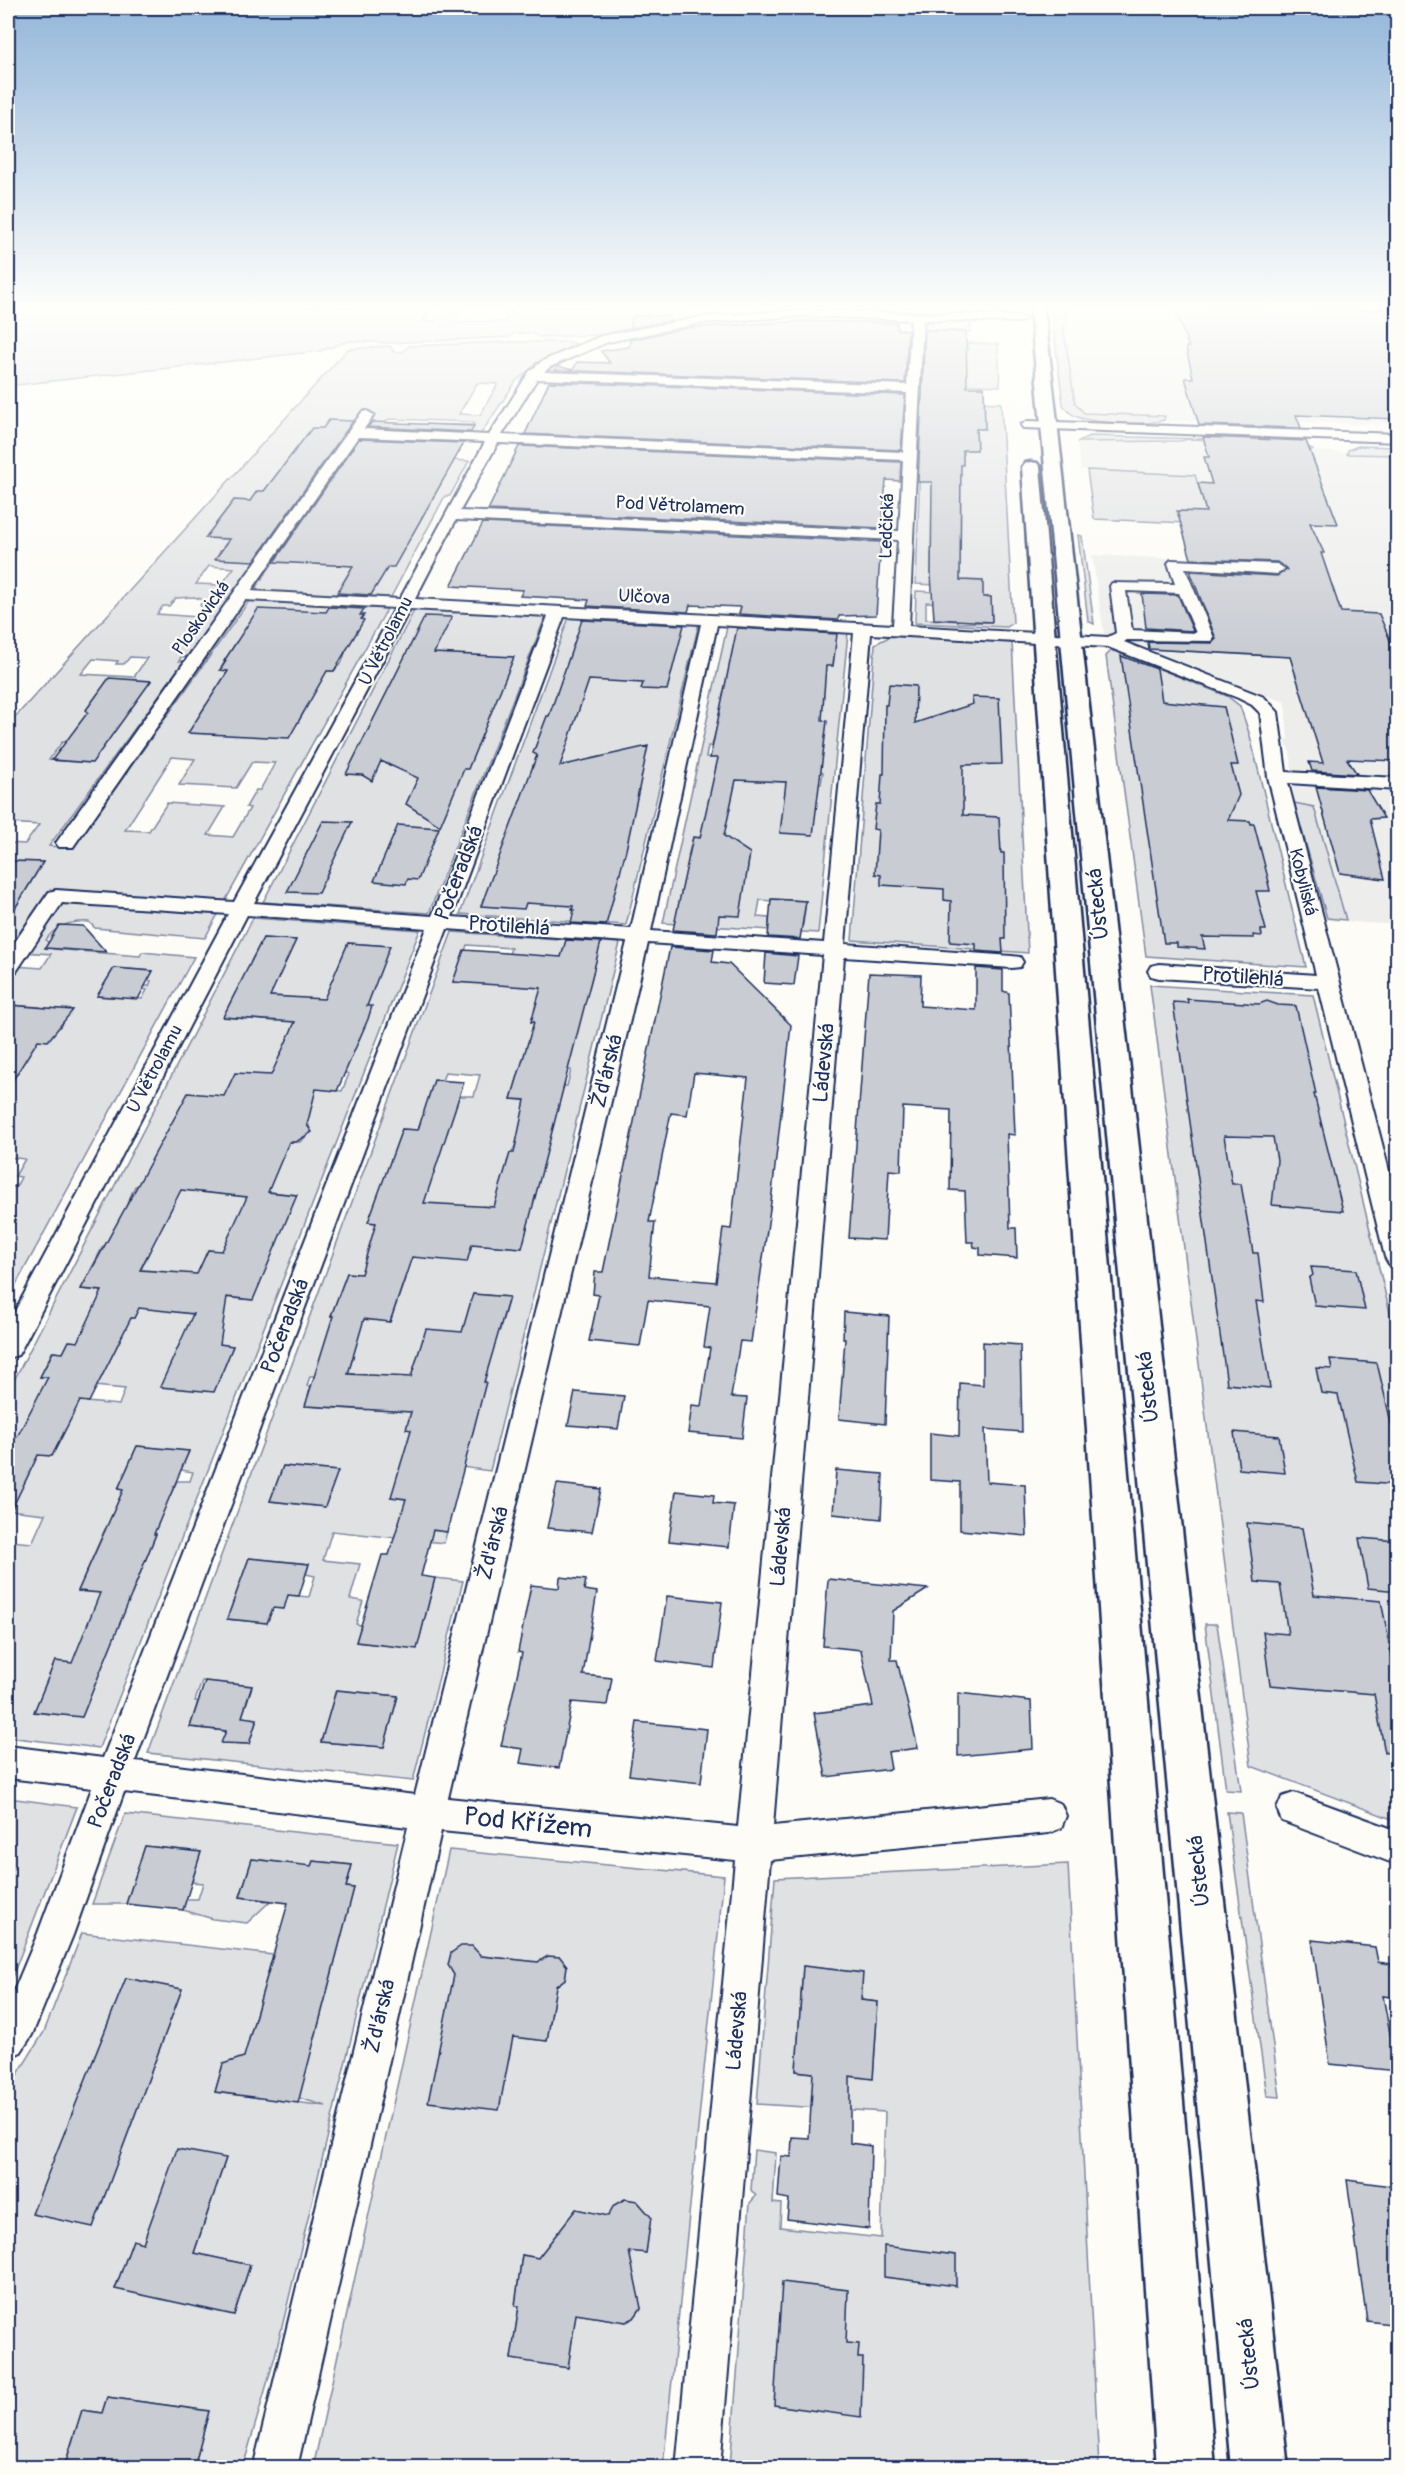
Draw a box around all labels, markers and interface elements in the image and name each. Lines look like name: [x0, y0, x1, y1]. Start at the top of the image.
street label: Pod Větrolamem: [615, 491, 745, 521]
street label: Ledčická: [874, 493, 900, 559]
street label: Ploskovická: [167, 576, 235, 660]
street label: Ulčova: [618, 584, 670, 610]
street label: U Větrolamu: [354, 593, 418, 689]
street label: Počeradská: [429, 822, 489, 924]
street label: Kobyliská: [1284, 846, 1322, 918]
street label: Ústecká: [1081, 867, 1115, 941]
street label: Protilehlá: [467, 910, 551, 942]
street label: Protilehlá: [1201, 961, 1285, 993]
street label: U Větrolamu: [122, 1021, 188, 1117]
street label: Ládevská: [807, 1022, 841, 1104]
street label: Žďárská: [585, 1031, 629, 1111]
street label: Počeradská: [255, 1275, 315, 1377]
street label: Ústecká: [1131, 1350, 1165, 1424]
street label: Žďárská: [471, 1503, 515, 1583]
street label: Ládevská: [764, 1506, 798, 1588]
street label: Počeradská: [82, 1730, 142, 1832]
street label: Pod Křížem: [462, 1800, 594, 1846]
street label: Ústecká: [1182, 1834, 1216, 1908]
street label: Žďárská: [358, 1977, 402, 2055]
street label: Ládevská: [720, 1990, 754, 2072]
street label: Ústecká: [1232, 2317, 1266, 2391]

